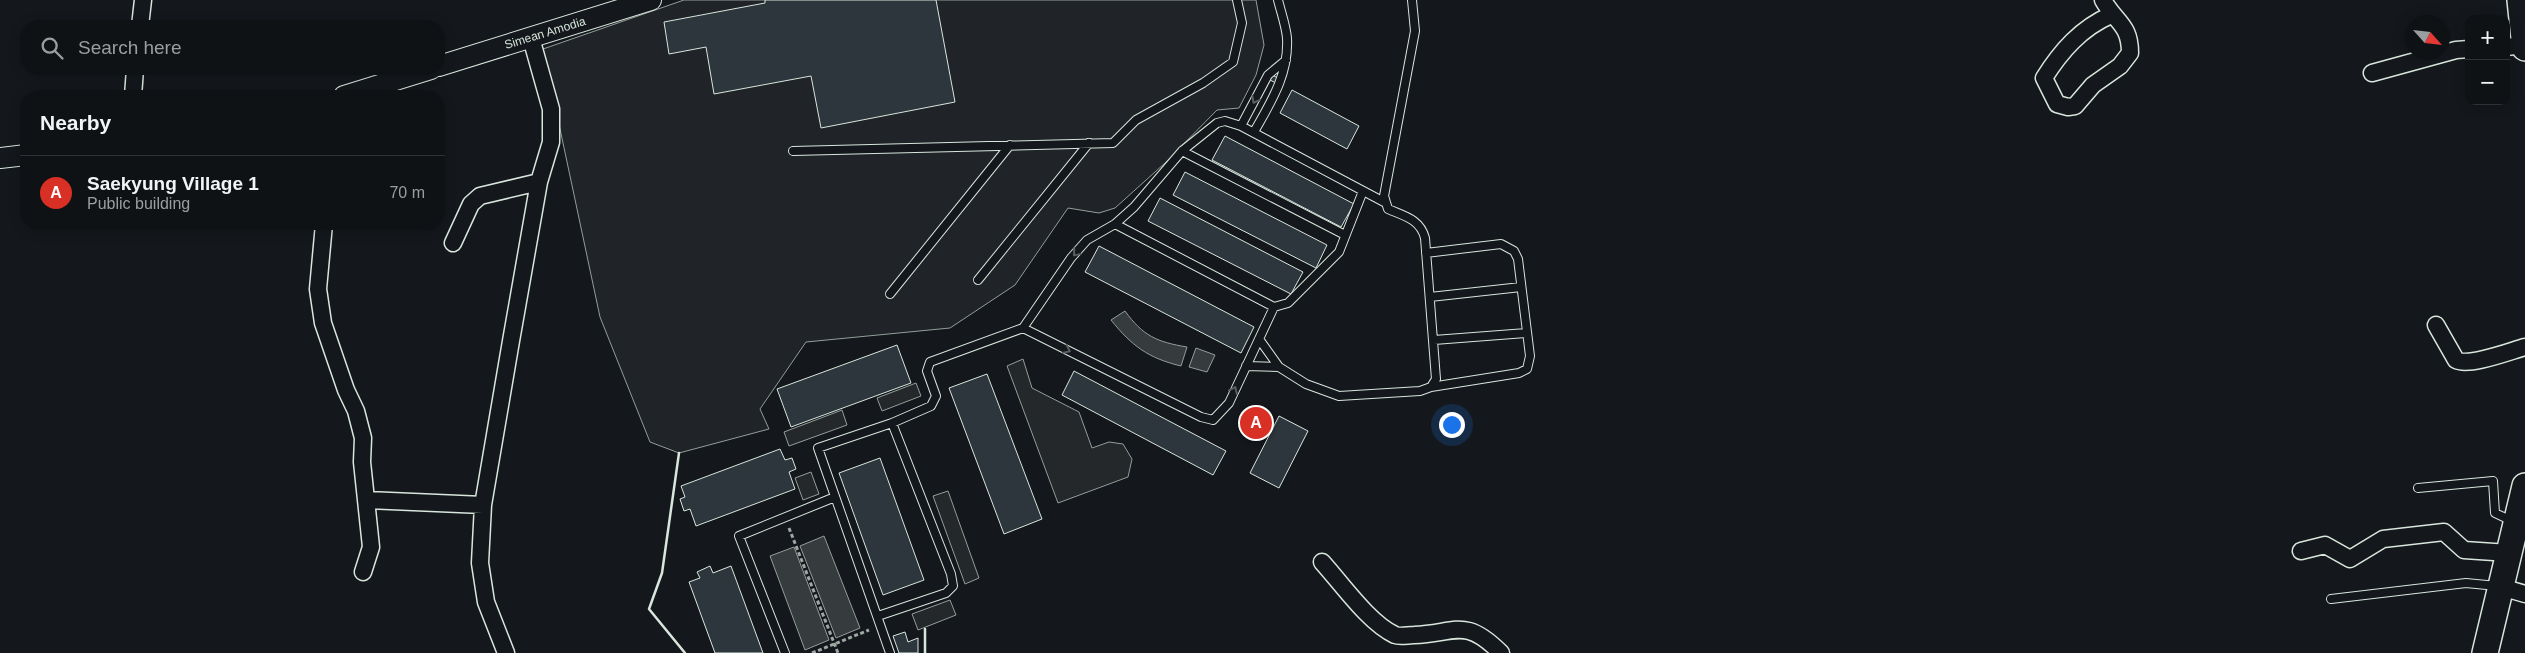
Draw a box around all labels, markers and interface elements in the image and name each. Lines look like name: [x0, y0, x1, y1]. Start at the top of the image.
street label: Simean Amodia: [503, 14, 588, 52]
north arrow: [2405, 15, 2450, 60]
map controls: [2465, 15, 2510, 105]
button: +: [2465, 15, 2510, 60]
search box: [20, 20, 445, 75]
icon: search: [38, 34, 66, 62]
text: Search here: [78, 37, 182, 58]
button: −: [2465, 60, 2510, 105]
one-way arrow: [1251, 95, 1261, 104]
text: Nearby: [40, 111, 111, 134]
text: Saekyung Village 1: [87, 173, 259, 194]
text: A: [50, 184, 62, 201]
text: 70 m: [389, 184, 425, 201]
text: Public building: [87, 195, 190, 212]
one-way arrow: [1073, 247, 1082, 256]
one-way arrow: [1062, 344, 1071, 354]
one-way arrow: [1228, 386, 1239, 395]
pin: A: [1240, 404, 1272, 442]
your location: [1439, 412, 1465, 438]

